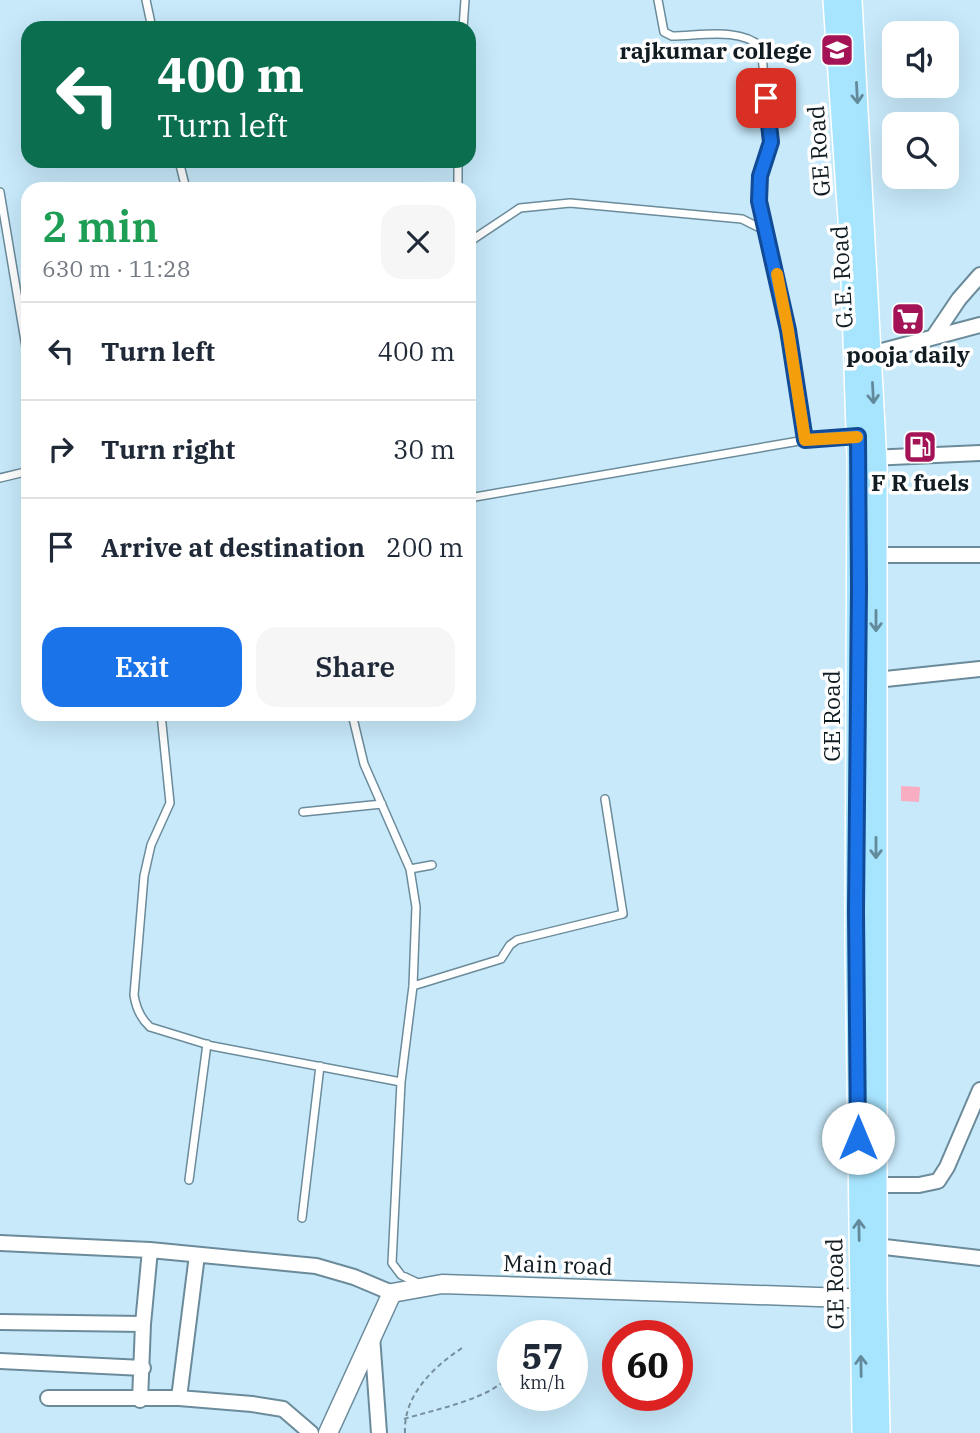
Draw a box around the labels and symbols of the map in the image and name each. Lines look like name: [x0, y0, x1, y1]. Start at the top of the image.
school or university icon: rajkumar college: [818, 31, 856, 69]
place label: rajkumar college: [620, 35, 812, 65]
pin: [736, 68, 796, 128]
one-way arrow: [850, 81, 863, 104]
street label: GE Road: [800, 104, 836, 198]
street label: G.E. Road: [823, 225, 859, 329]
supermarket icon: pooja daily: [889, 300, 927, 338]
place label: pooja daily: [846, 339, 970, 369]
one-way arrow: [867, 381, 880, 404]
fuel station icon: F R fuels: [901, 428, 939, 466]
place label: F R fuels: [871, 467, 969, 497]
one-way arrow: [869, 609, 883, 632]
street label: GE Road: [816, 670, 846, 762]
one-way arrow: [869, 836, 883, 859]
position arrow: [821, 1101, 895, 1175]
one-way arrow: [852, 1219, 866, 1242]
street label: GE Road: [818, 1238, 850, 1330]
street label: Main road: [503, 1247, 613, 1281]
speed limit sign: 60: [602, 1320, 693, 1411]
one-way arrow: [855, 1354, 868, 1377]

